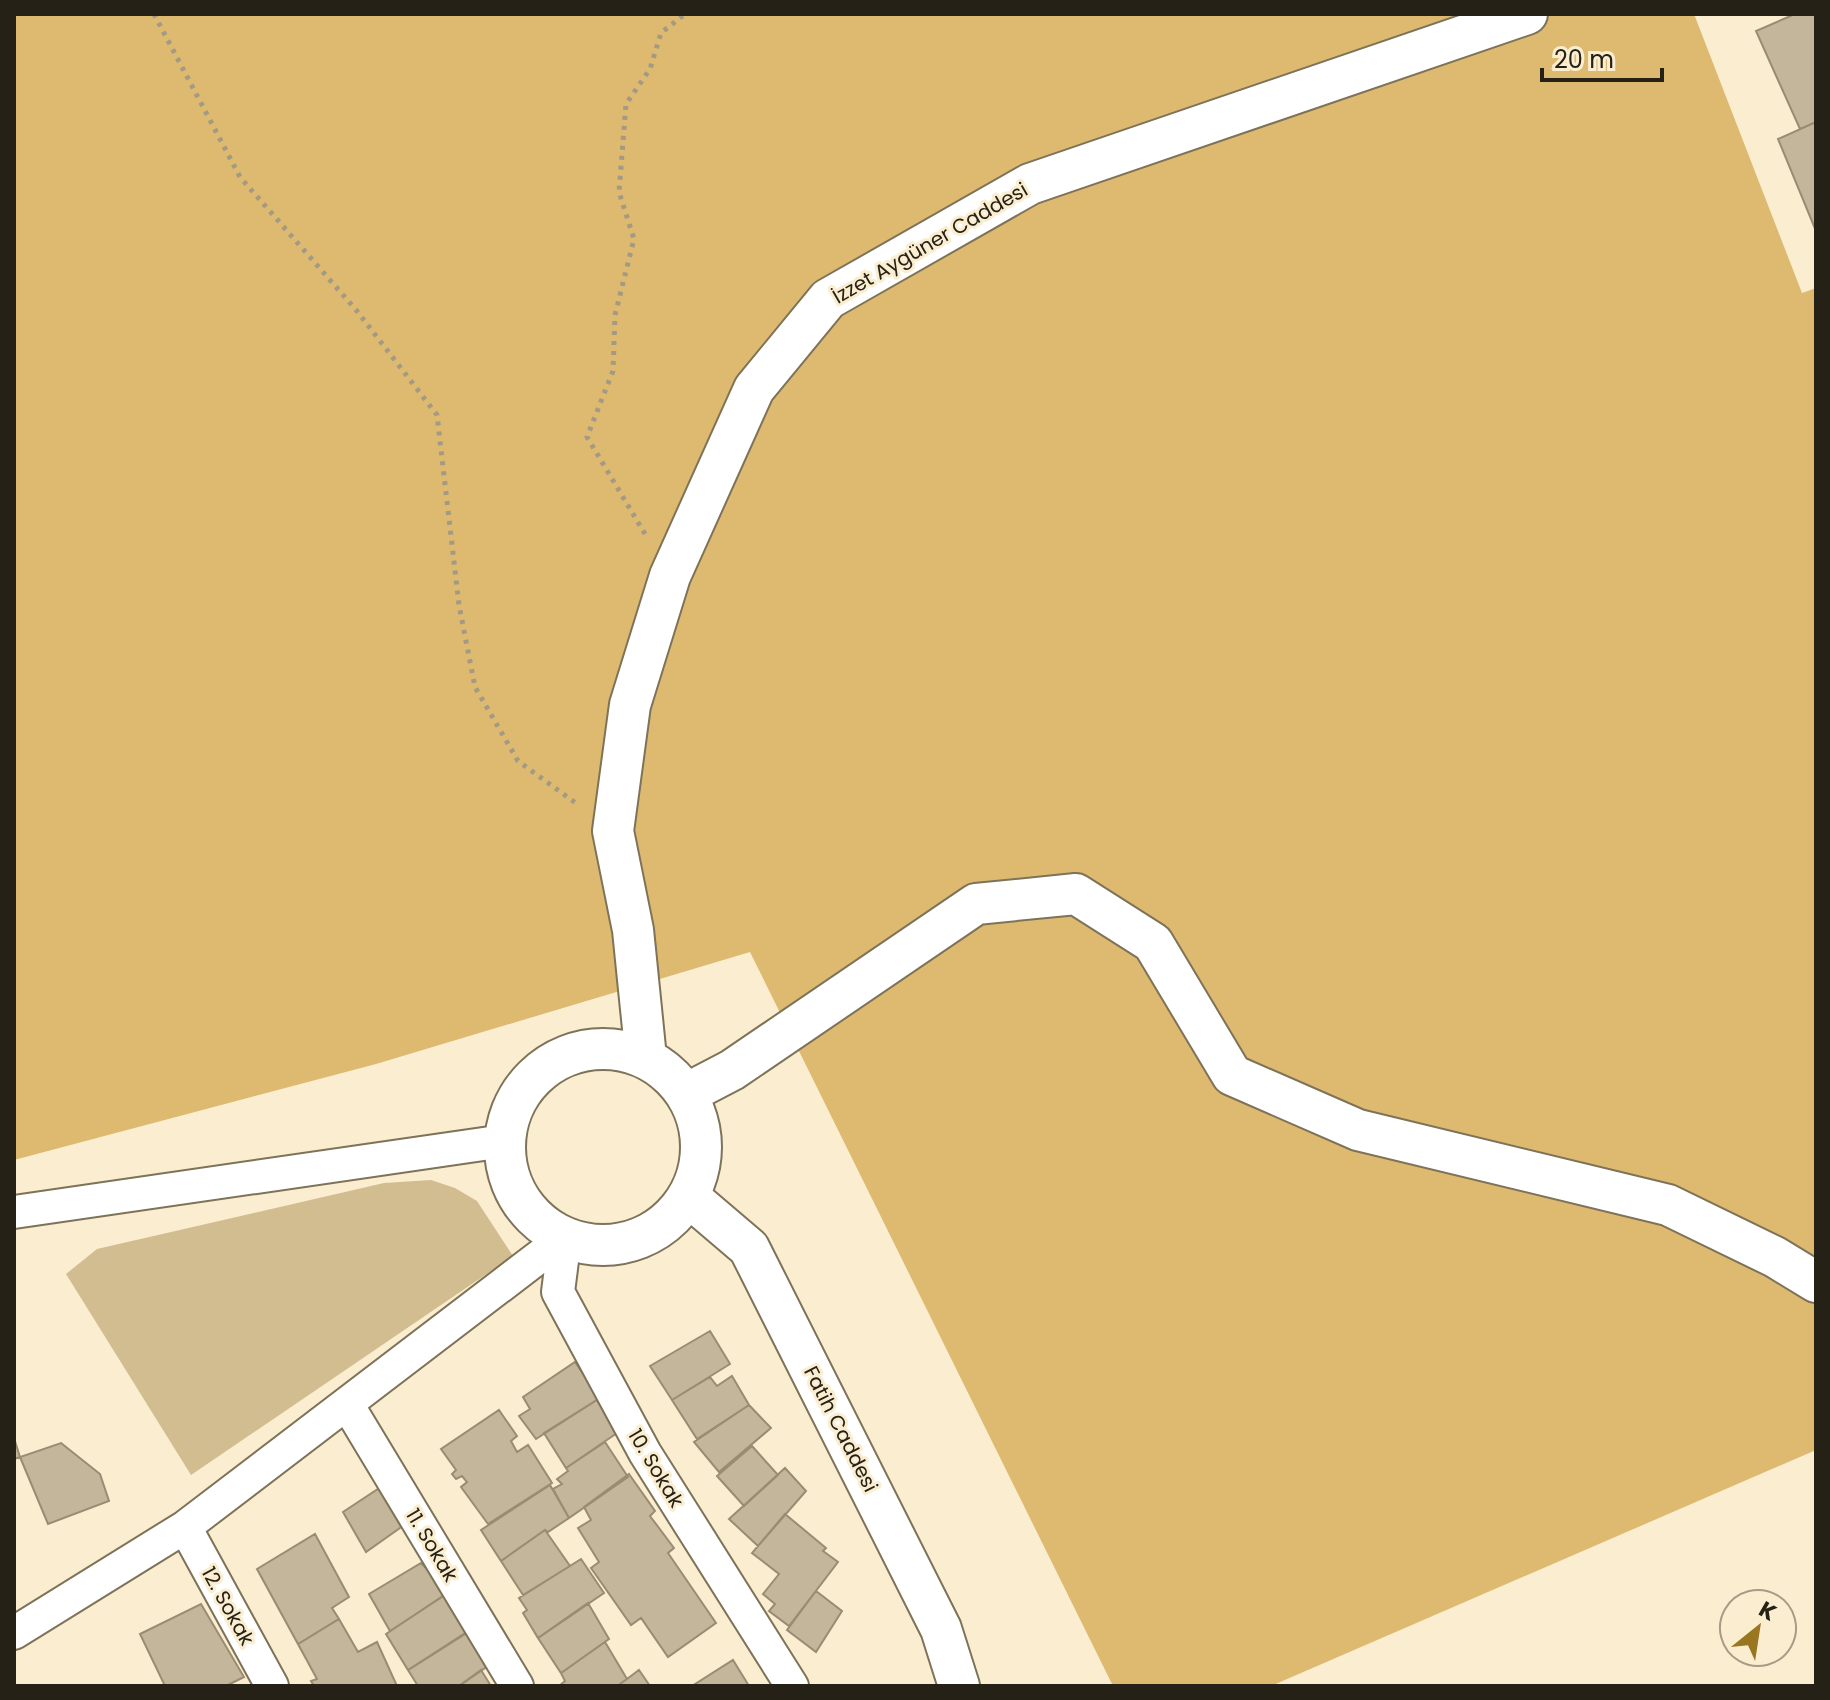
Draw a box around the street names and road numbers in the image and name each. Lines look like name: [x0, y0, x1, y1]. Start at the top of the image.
street label: İzzet Aygüner Caddesi: [827, 176, 1033, 310]
street label: Fatih Caddesi: [797, 1361, 885, 1497]
street label: 10. Sokak: [622, 1423, 691, 1513]
street label: 11. Sokak: [399, 1503, 465, 1588]
street label: 12. Sokak: [195, 1562, 261, 1651]

